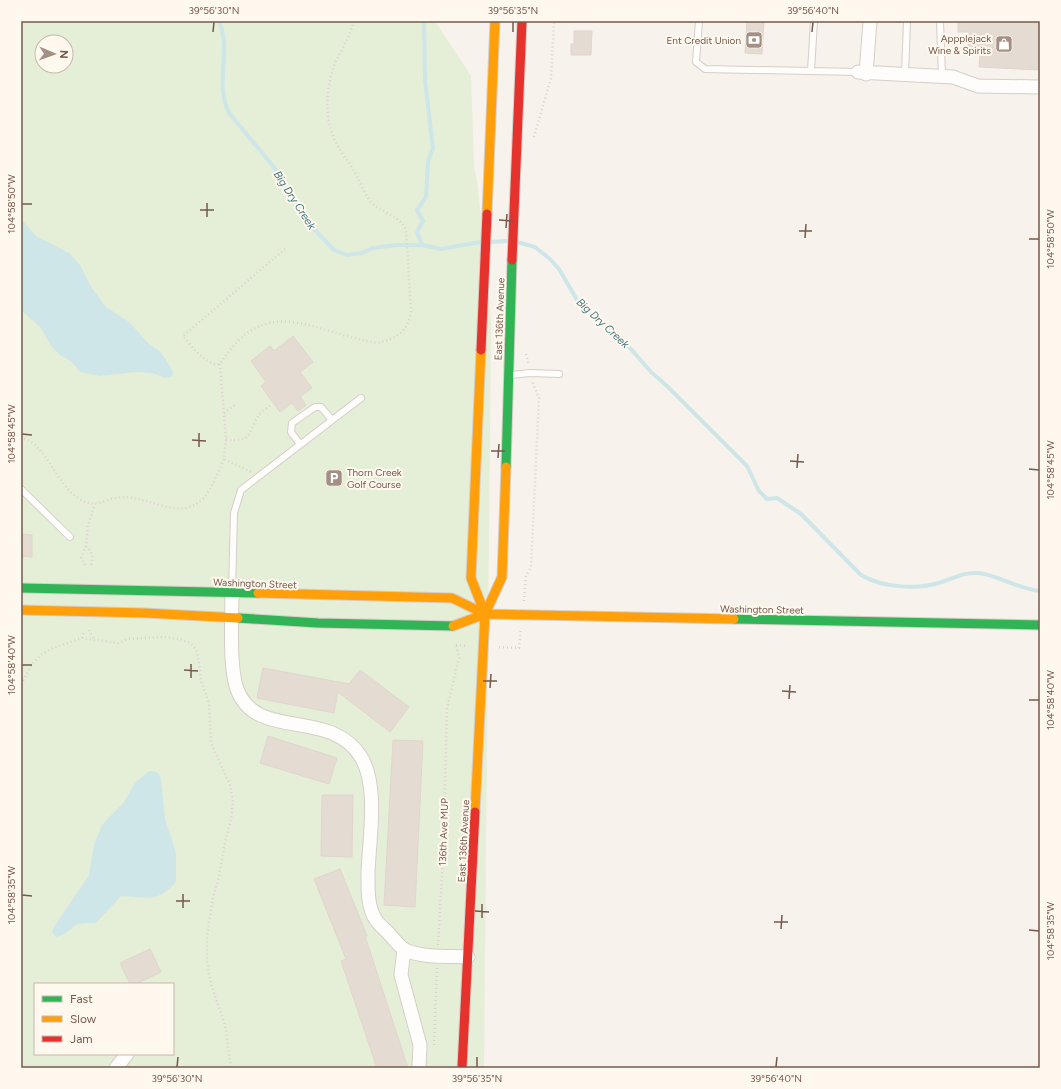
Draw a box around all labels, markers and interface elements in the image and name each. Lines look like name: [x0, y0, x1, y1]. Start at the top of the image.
text: 39°56'30"N: [189, 4, 240, 17]
text: 39°56'35"N: [488, 4, 538, 17]
text: 39°56'40"N: [787, 4, 839, 17]
bank icon: Ent Credit Union: [744, 30, 764, 50]
place label: Appplejack Wine & Spirits: [928, 32, 991, 57]
north arrow: [34, 34, 74, 74]
place label: Ent Credit Union: [666, 34, 741, 47]
shop icon: Appplejack Wine & Spirits: [994, 34, 1014, 54]
text: N: [57, 50, 70, 59]
water label: Big Dry Creek: [271, 169, 319, 233]
text: 104°58'50"W: [5, 174, 18, 234]
text: 104°58'50"W: [1044, 209, 1057, 269]
street label: East 136th Avenue: [492, 277, 507, 361]
water label: Big Dry Creek: [574, 296, 632, 352]
text: 104°58'45"W: [5, 404, 18, 464]
text: 104°58'45"W: [1044, 440, 1057, 500]
place label: Thorn Creek Golf Course: [347, 466, 402, 491]
parking icon: Thorn Creek Golf Course: [324, 468, 344, 488]
street label: Washington Street: [213, 576, 297, 591]
street label: Washington Street: [720, 602, 804, 617]
text: 104°58'40"W: [5, 635, 18, 695]
text: 104°58'40"W: [1044, 670, 1057, 730]
street label: 136th Ave MUP: [436, 798, 451, 866]
street label: East 136th Avenue: [455, 799, 472, 883]
text: 104°58'35"W: [5, 865, 18, 924]
text: 104°58'35"W: [1044, 901, 1057, 960]
legend: [34, 983, 174, 1055]
text: Fast: [70, 992, 93, 1006]
text: Slow: [70, 1012, 97, 1026]
text: Jam: [70, 1032, 93, 1046]
text: 39°56'30"N: [152, 1072, 203, 1085]
text: 39°56'35"N: [452, 1072, 502, 1085]
text: 39°56'40"N: [750, 1072, 802, 1085]

